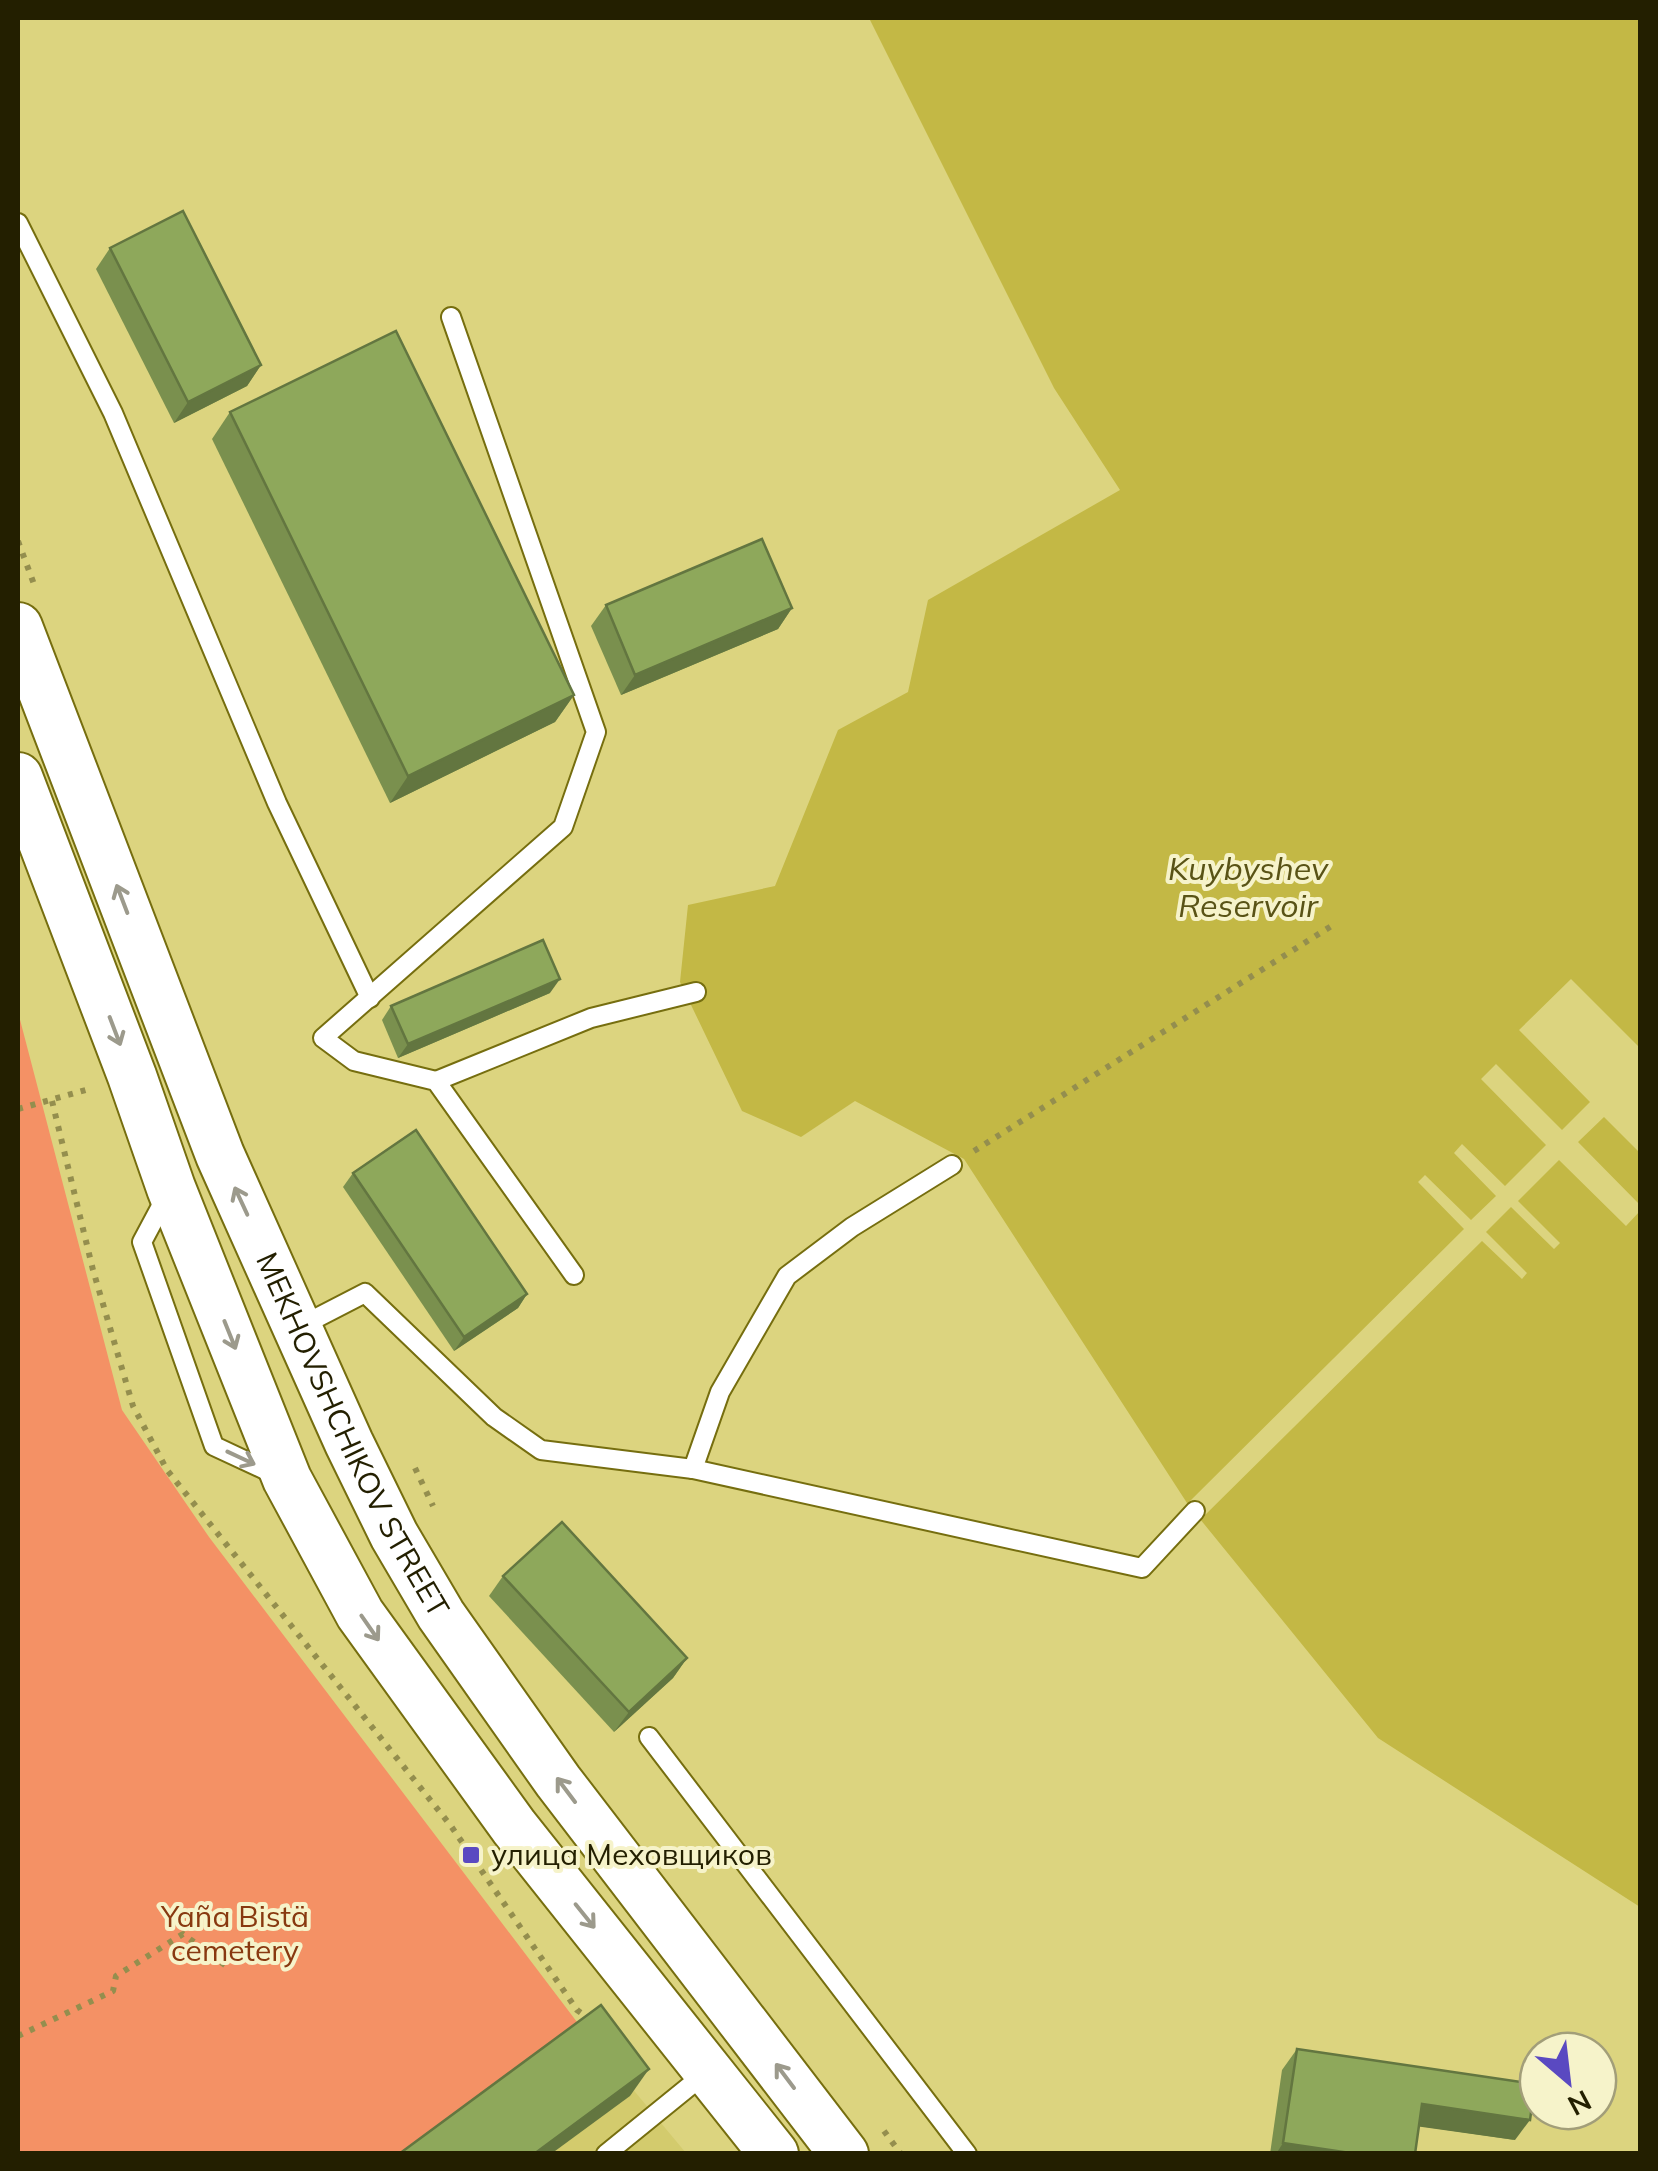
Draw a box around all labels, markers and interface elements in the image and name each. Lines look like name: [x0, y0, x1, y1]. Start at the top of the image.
water label: Kuybyshev Reservoir: [1168, 848, 1329, 925]
one-way arrow: [112, 884, 130, 915]
one-way arrow: [108, 1016, 126, 1046]
one-way arrow: [231, 1186, 249, 1217]
street label: MEKHOVSHCHIKOV STREET: [248, 1246, 458, 1624]
one-way arrow: [222, 1320, 240, 1350]
one-way arrow: [225, 1450, 256, 1468]
one-way arrow: [359, 1613, 380, 1641]
one-way arrow: [555, 1777, 576, 1804]
place label: улица Меховщиков: [491, 1835, 772, 1873]
marker: улица Меховщиков: [460, 1844, 482, 1866]
park label: Yaña Bistä cemetery: [160, 1897, 309, 1969]
one-way arrow: [574, 1903, 596, 1929]
north arrow: [1518, 2031, 1618, 2131]
one-way arrow: [774, 2063, 795, 2090]
text: N: [1562, 2083, 1598, 2124]

